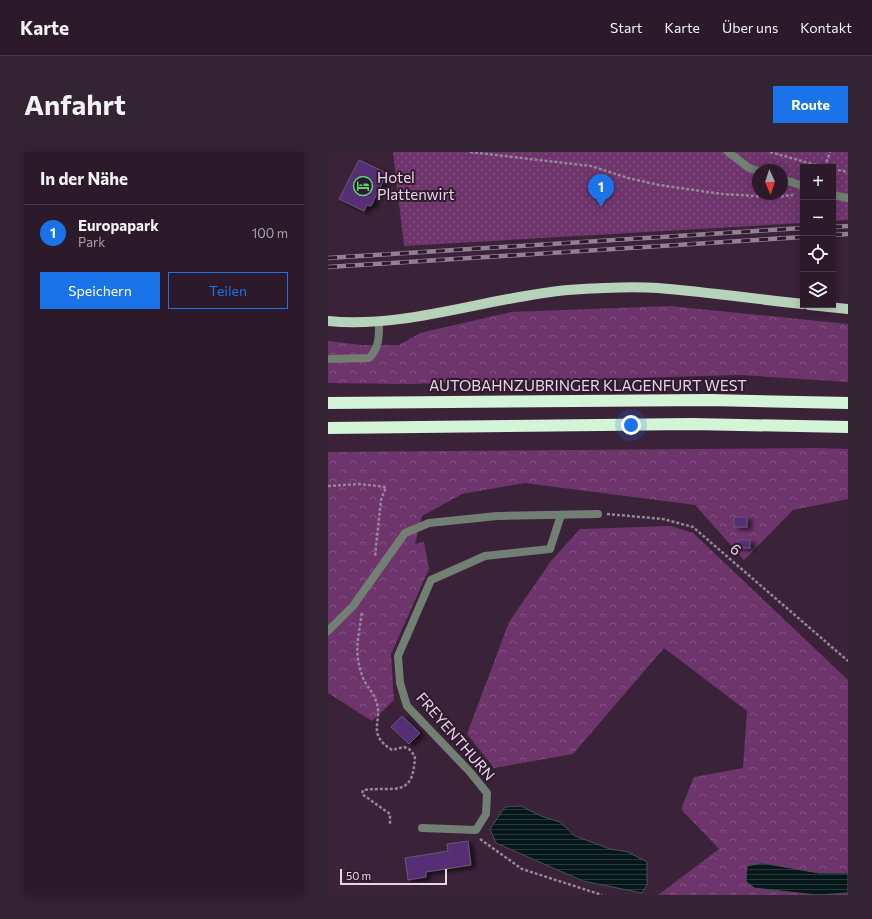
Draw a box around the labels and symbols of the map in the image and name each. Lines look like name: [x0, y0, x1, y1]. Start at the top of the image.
north arrow: [752, 164, 788, 200]
place label: Hotel Plattenwirt: [377, 168, 455, 203]
pin: 1: [588, 174, 614, 207]
hotel icon: Hotel Plattenwirt: [352, 175, 374, 197]
street label: AUTOBAHNZUBRINGER KLAGENFURT WEST: [429, 376, 747, 394]
your location: [621, 415, 641, 435]
street label: 6: [727, 539, 745, 559]
street label: FREYENTHURN: [413, 688, 499, 784]
scale bar: [340, 867, 447, 886]

